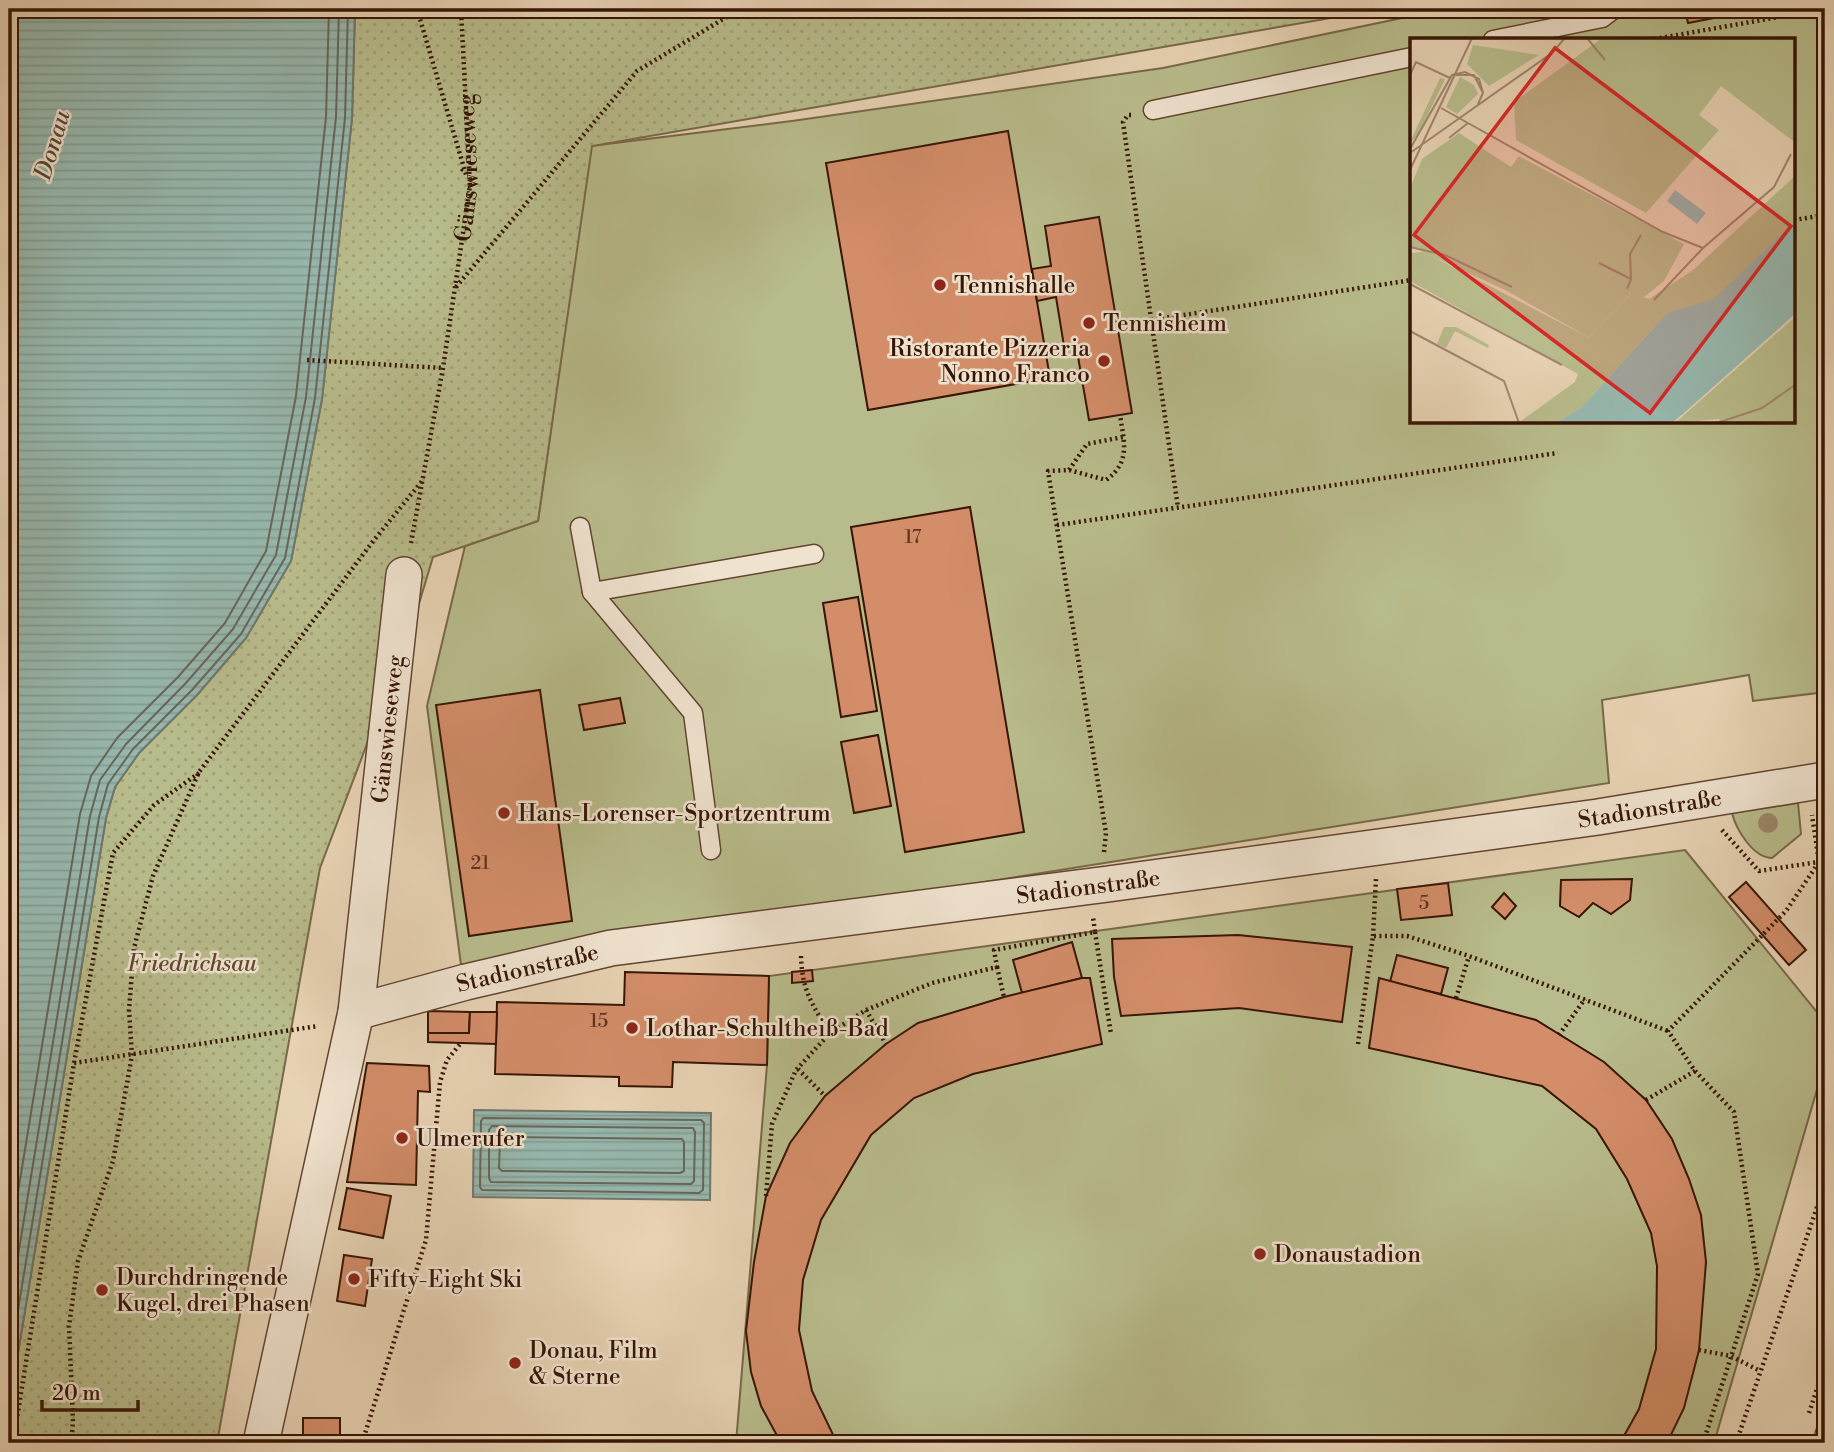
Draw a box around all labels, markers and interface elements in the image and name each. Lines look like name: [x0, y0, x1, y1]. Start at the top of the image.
inset map: [1410, 38, 1796, 424]
street label: Gänswieseweg: [449, 93, 485, 244]
water label: Donau: [28, 107, 78, 185]
place label: Tennishalle: [954, 272, 1075, 300]
marker: Tennishalle: [932, 277, 948, 293]
place label: Tennisheim: [1103, 310, 1227, 338]
marker: Tennisheim: [1081, 315, 1097, 331]
place label: Ristorante Pizzeria Nonno Franco: [889, 335, 1090, 389]
marker: Ristorante Pizzeria Nonno Franco: [1096, 353, 1112, 369]
house number: 17: [905, 525, 922, 549]
street label: Gänswieseweg: [366, 654, 410, 805]
street label: Stadionstraße: [1576, 784, 1724, 835]
place label: Hans-Lorenser-Sportzentrum: [518, 800, 831, 828]
marker: Hans-Lorenser-Sportzentrum: [496, 805, 512, 821]
house number: 21: [470, 851, 490, 875]
street label: Stadionstraße: [1014, 864, 1162, 911]
house number: 5: [1419, 891, 1429, 915]
street label: Stadionstraße: [453, 938, 601, 999]
park label: Friedrichsau: [127, 950, 257, 978]
house number: 15: [590, 1009, 608, 1033]
place label: Lothar-Schultheiß-Bad: [646, 1015, 888, 1043]
marker: Lothar-Schultheiß-Bad: [624, 1020, 640, 1036]
place label: Ulmerufer: [416, 1125, 525, 1153]
marker: Ulmerufer: [394, 1130, 410, 1146]
place label: Donaustadion: [1274, 1241, 1421, 1269]
marker: Donaustadion: [1252, 1246, 1268, 1262]
place label: Durchdringende Kugel, drei Phasen: [116, 1264, 310, 1318]
place label: Fifty-Eight Ski: [368, 1266, 522, 1294]
marker: Fifty-Eight Ski: [346, 1271, 362, 1287]
marker: Durchdringende Kugel, drei Phasen: [94, 1282, 110, 1298]
place label: Donau, Film & Sterne: [529, 1337, 658, 1391]
marker: Donau, Film & Sterne: [507, 1355, 523, 1371]
scale bar: [42, 1368, 138, 1412]
text: 20 m: [52, 1381, 101, 1407]

